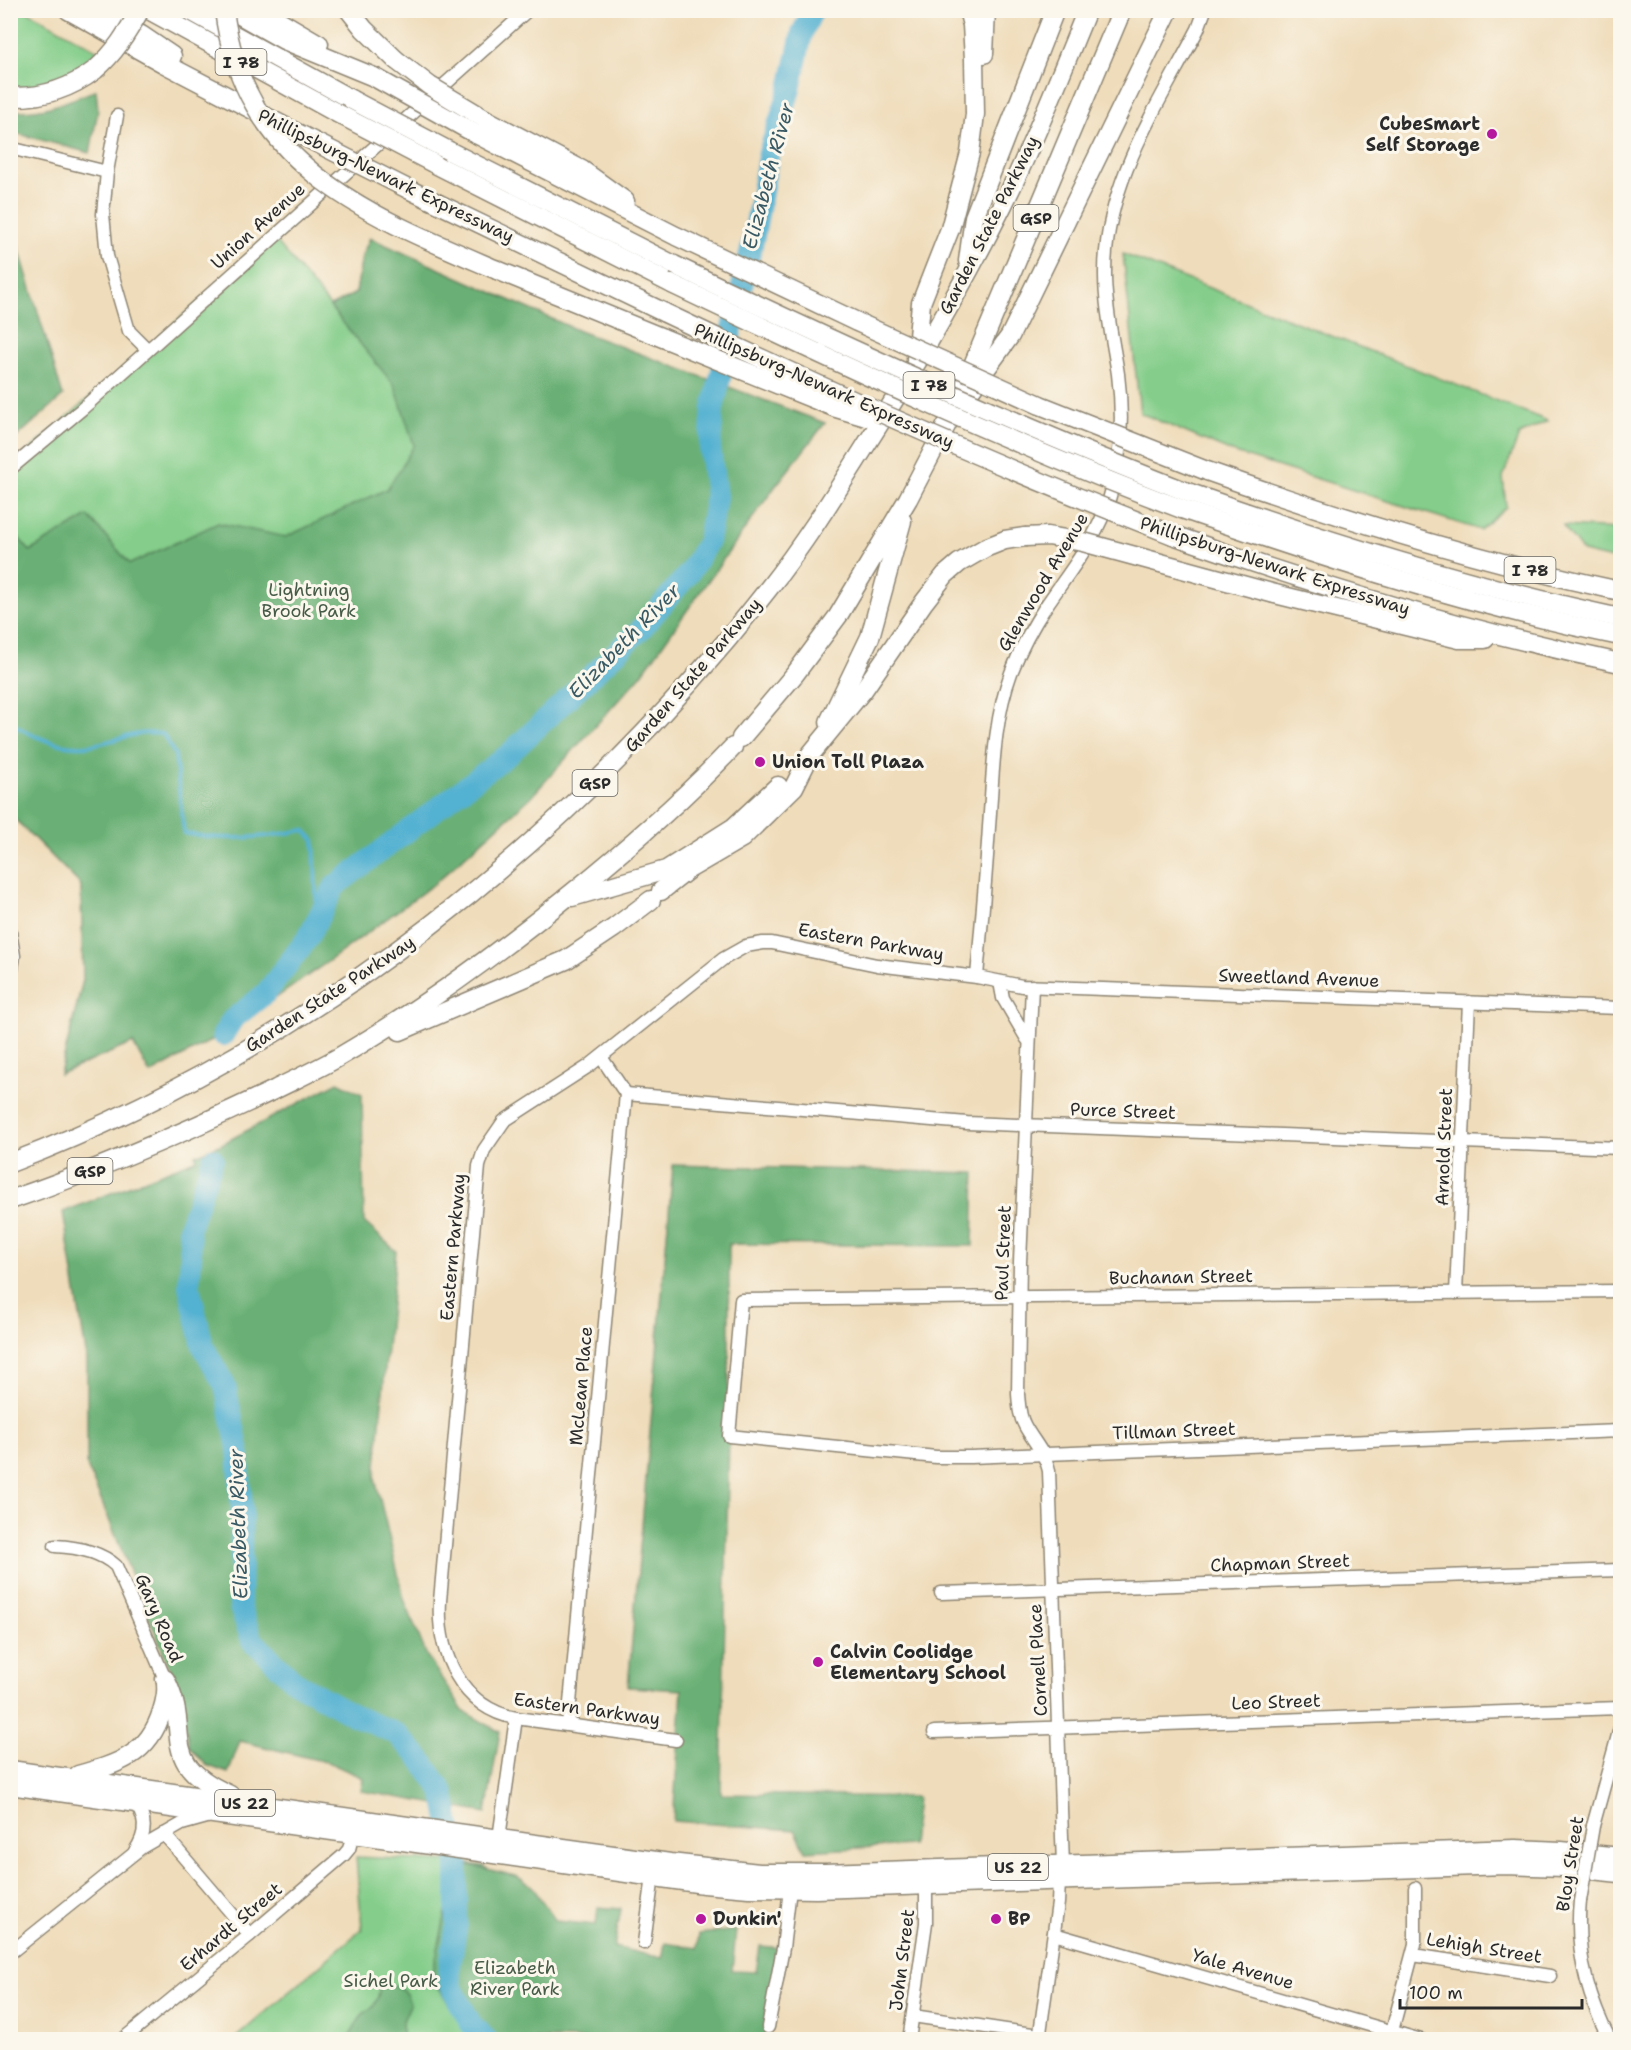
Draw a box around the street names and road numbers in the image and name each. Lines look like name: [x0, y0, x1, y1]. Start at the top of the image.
road number: I 78: [216, 49, 266, 75]
street label: Phillipsburg-Newark Expressway: [254, 103, 518, 249]
street label: Garden State Parkway: [933, 131, 1045, 319]
street label: Union Avenue: [206, 177, 310, 275]
road number: GSP: [1014, 205, 1058, 231]
street label: Phillipsburg-Newark Expressway: [690, 318, 958, 454]
road number: I 78: [904, 372, 954, 398]
street label: Glenwood Avenue: [992, 508, 1094, 656]
street label: Phillipsburg-Newark Expressway: [1137, 511, 1413, 621]
road number: I 78: [1504, 557, 1556, 583]
street label: Garden State Parkway: [619, 593, 767, 757]
road number: GSP: [572, 770, 618, 796]
street label: Eastern Parkway: [796, 917, 946, 967]
street label: Garden State Parkway: [241, 930, 419, 1058]
street label: Sweetland Avenue: [1218, 963, 1380, 993]
street label: Arnold Street: [1430, 1087, 1458, 1206]
street label: Purce Street: [1070, 1097, 1176, 1125]
road number: GSP: [68, 1158, 112, 1184]
street label: Eastern Parkway: [435, 1172, 471, 1322]
street label: Paul Street: [989, 1205, 1017, 1301]
street label: Buchanan Street: [1109, 1264, 1253, 1290]
street label: McLean Place: [564, 1325, 598, 1447]
street label: Tillman Street: [1112, 1417, 1236, 1445]
street label: Chapman Street: [1210, 1549, 1350, 1577]
street label: Gary Road: [130, 1570, 188, 1666]
street label: Cornell Place: [1023, 1603, 1053, 1717]
street label: Eastern Parkway: [512, 1687, 662, 1731]
street label: Leo Street: [1231, 1688, 1321, 1716]
road number: US 22: [215, 1790, 275, 1816]
street label: Bloy Street: [1551, 1814, 1589, 1913]
road number: US 22: [988, 1854, 1048, 1880]
street label: Erhardt Street: [175, 1877, 287, 1977]
street label: John Street: [884, 1908, 920, 2012]
street label: Lehigh Street: [1424, 1927, 1544, 1969]
street label: Yale Avenue: [1189, 1943, 1297, 1995]

